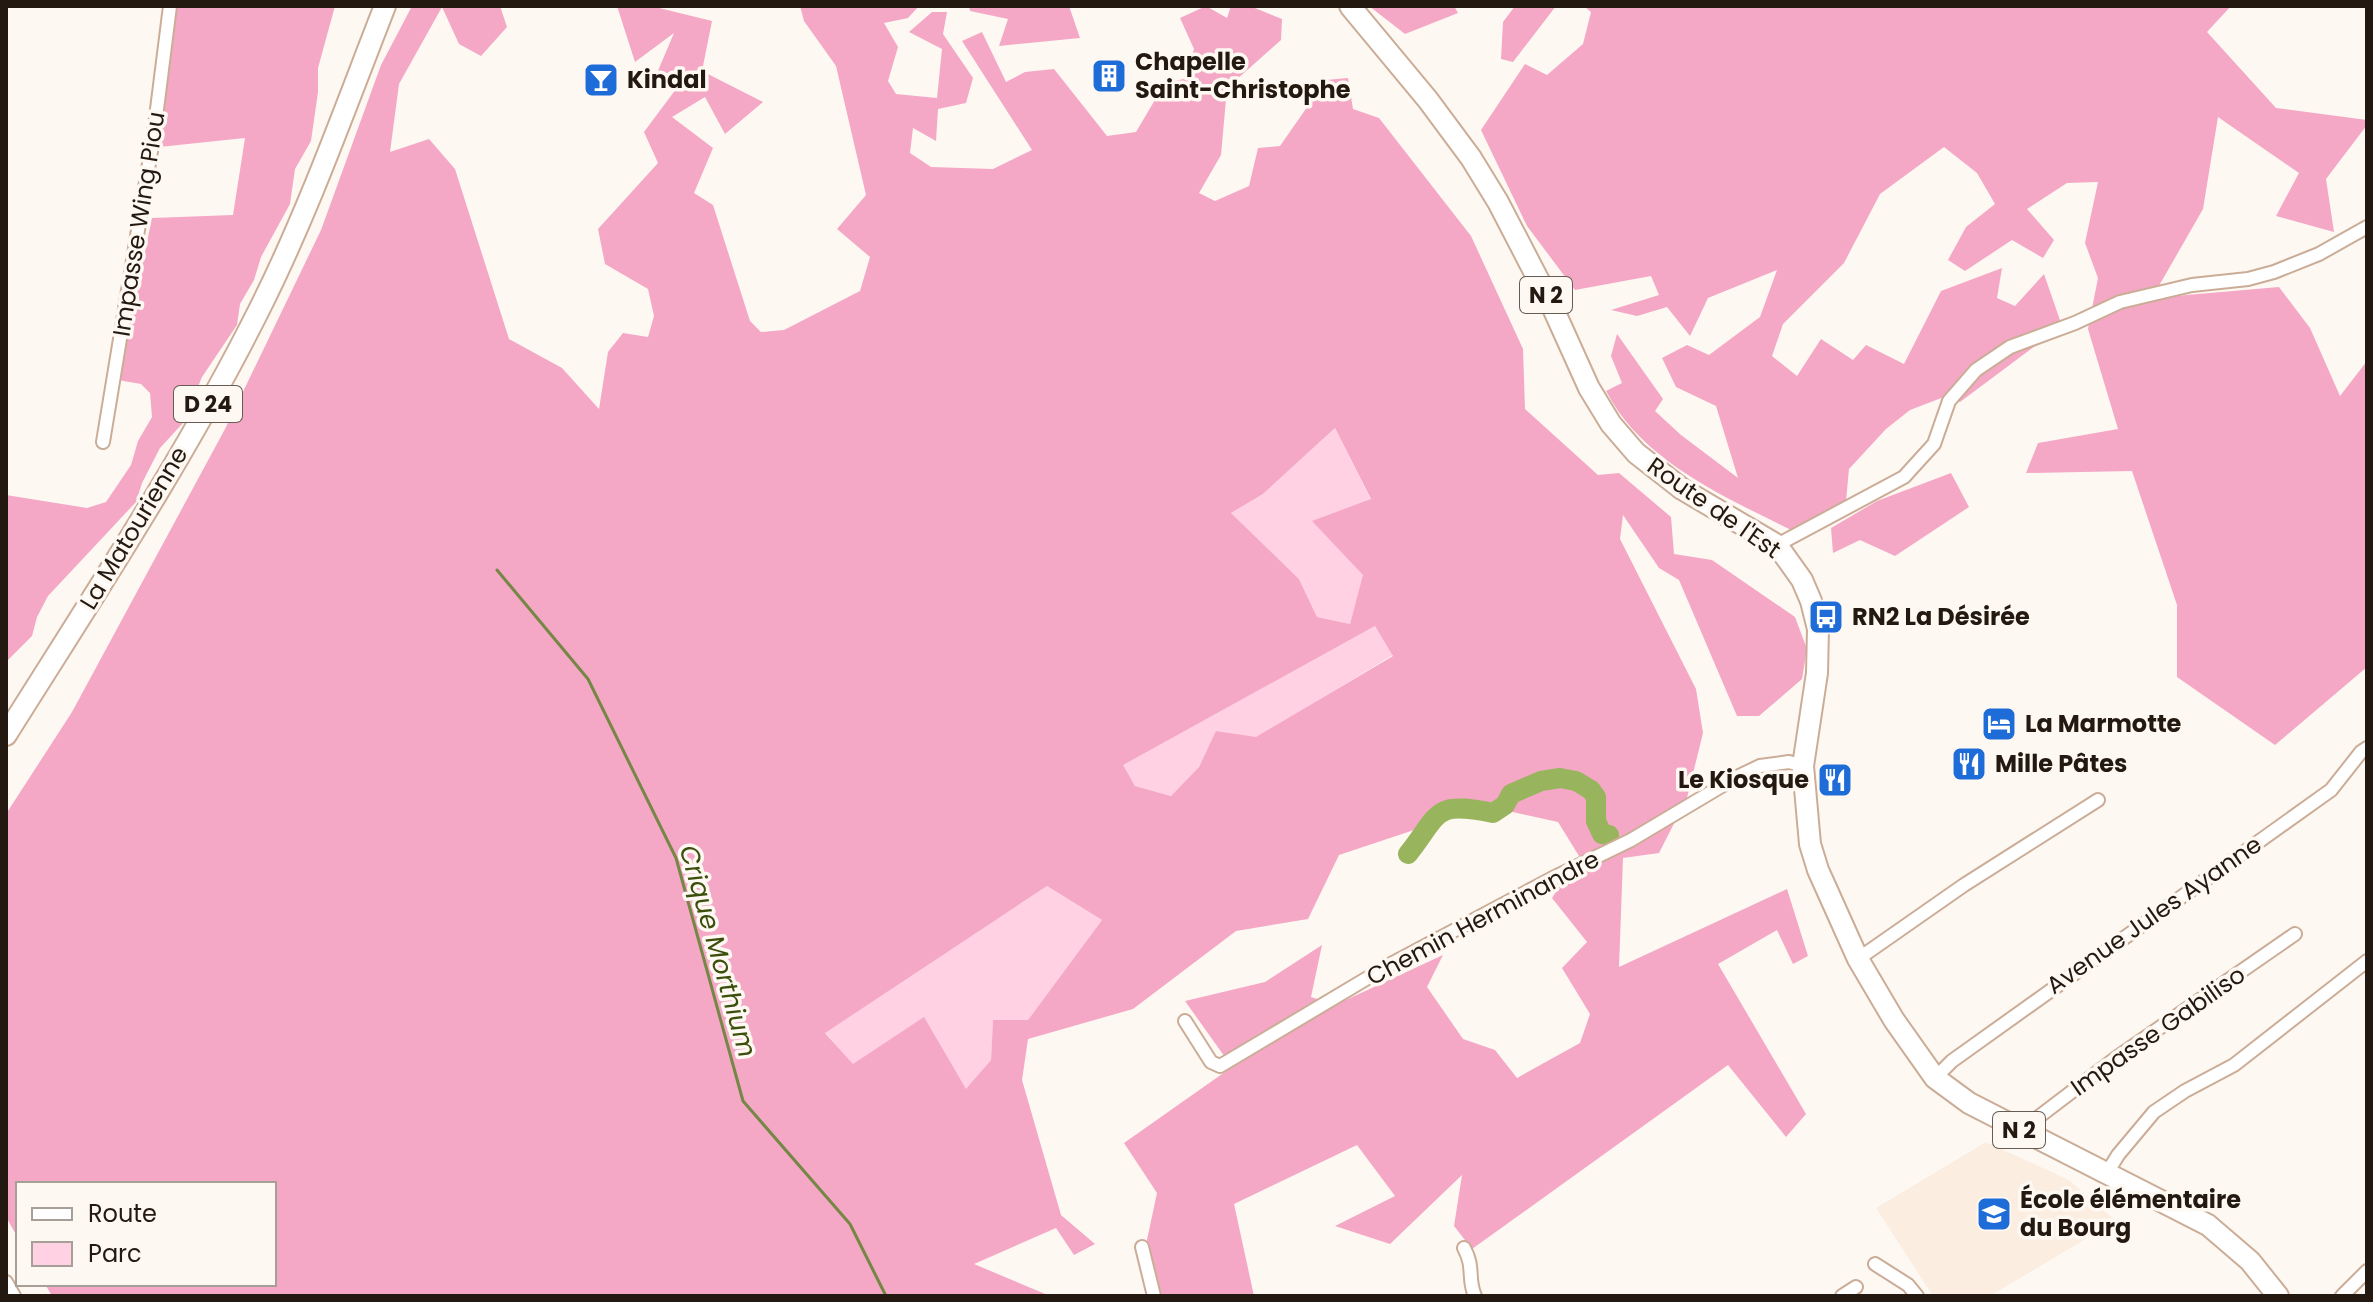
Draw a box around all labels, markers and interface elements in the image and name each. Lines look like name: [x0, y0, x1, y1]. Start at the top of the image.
place label: Chapelle Saint-Christophe: [1135, 45, 1351, 106]
building icon: Chapelle Saint-Christophe: [1090, 57, 1128, 95]
bar icon: Kindal: [582, 61, 620, 99]
place label: Kindal: [627, 63, 707, 96]
street label: Impasse Wing Piou: [104, 109, 173, 339]
road number: N 2: [1520, 277, 1572, 313]
road number: D 24: [174, 386, 242, 422]
street label: La Matourienne: [72, 440, 195, 615]
street label: Route de l'Est: [1641, 449, 1788, 566]
bus stop icon: RN2 La Désirée: [1807, 598, 1845, 636]
place label: RN2 La Désirée: [1852, 600, 2030, 633]
hotel icon: La Marmotte: [1980, 705, 2018, 743]
place label: La Marmotte: [2025, 707, 2182, 740]
restaurant icon: Mille Pâtes: [1950, 745, 1988, 783]
place label: Mille Pâtes: [1995, 747, 2127, 780]
restaurant icon: Le Kiosque: [1816, 761, 1854, 799]
place label: Le Kiosque: [1678, 763, 1809, 796]
street label: Avenue Jules Ayanne: [2039, 828, 2268, 1001]
water label: Crique Morthium: [671, 841, 765, 1061]
street label: Chemin Herminandre: [1361, 842, 1605, 993]
street label: Impasse Gabiliso: [2064, 958, 2252, 1103]
road number: N 2: [1993, 1112, 2045, 1148]
legend: [16, 1182, 276, 1286]
place label: École élémentaire du Bourg: [2020, 1183, 2241, 1244]
school or university icon: École élémentaire du Bourg: [1975, 1195, 2013, 1233]
text: Route: [88, 1197, 157, 1230]
text: Parc: [88, 1237, 142, 1270]

